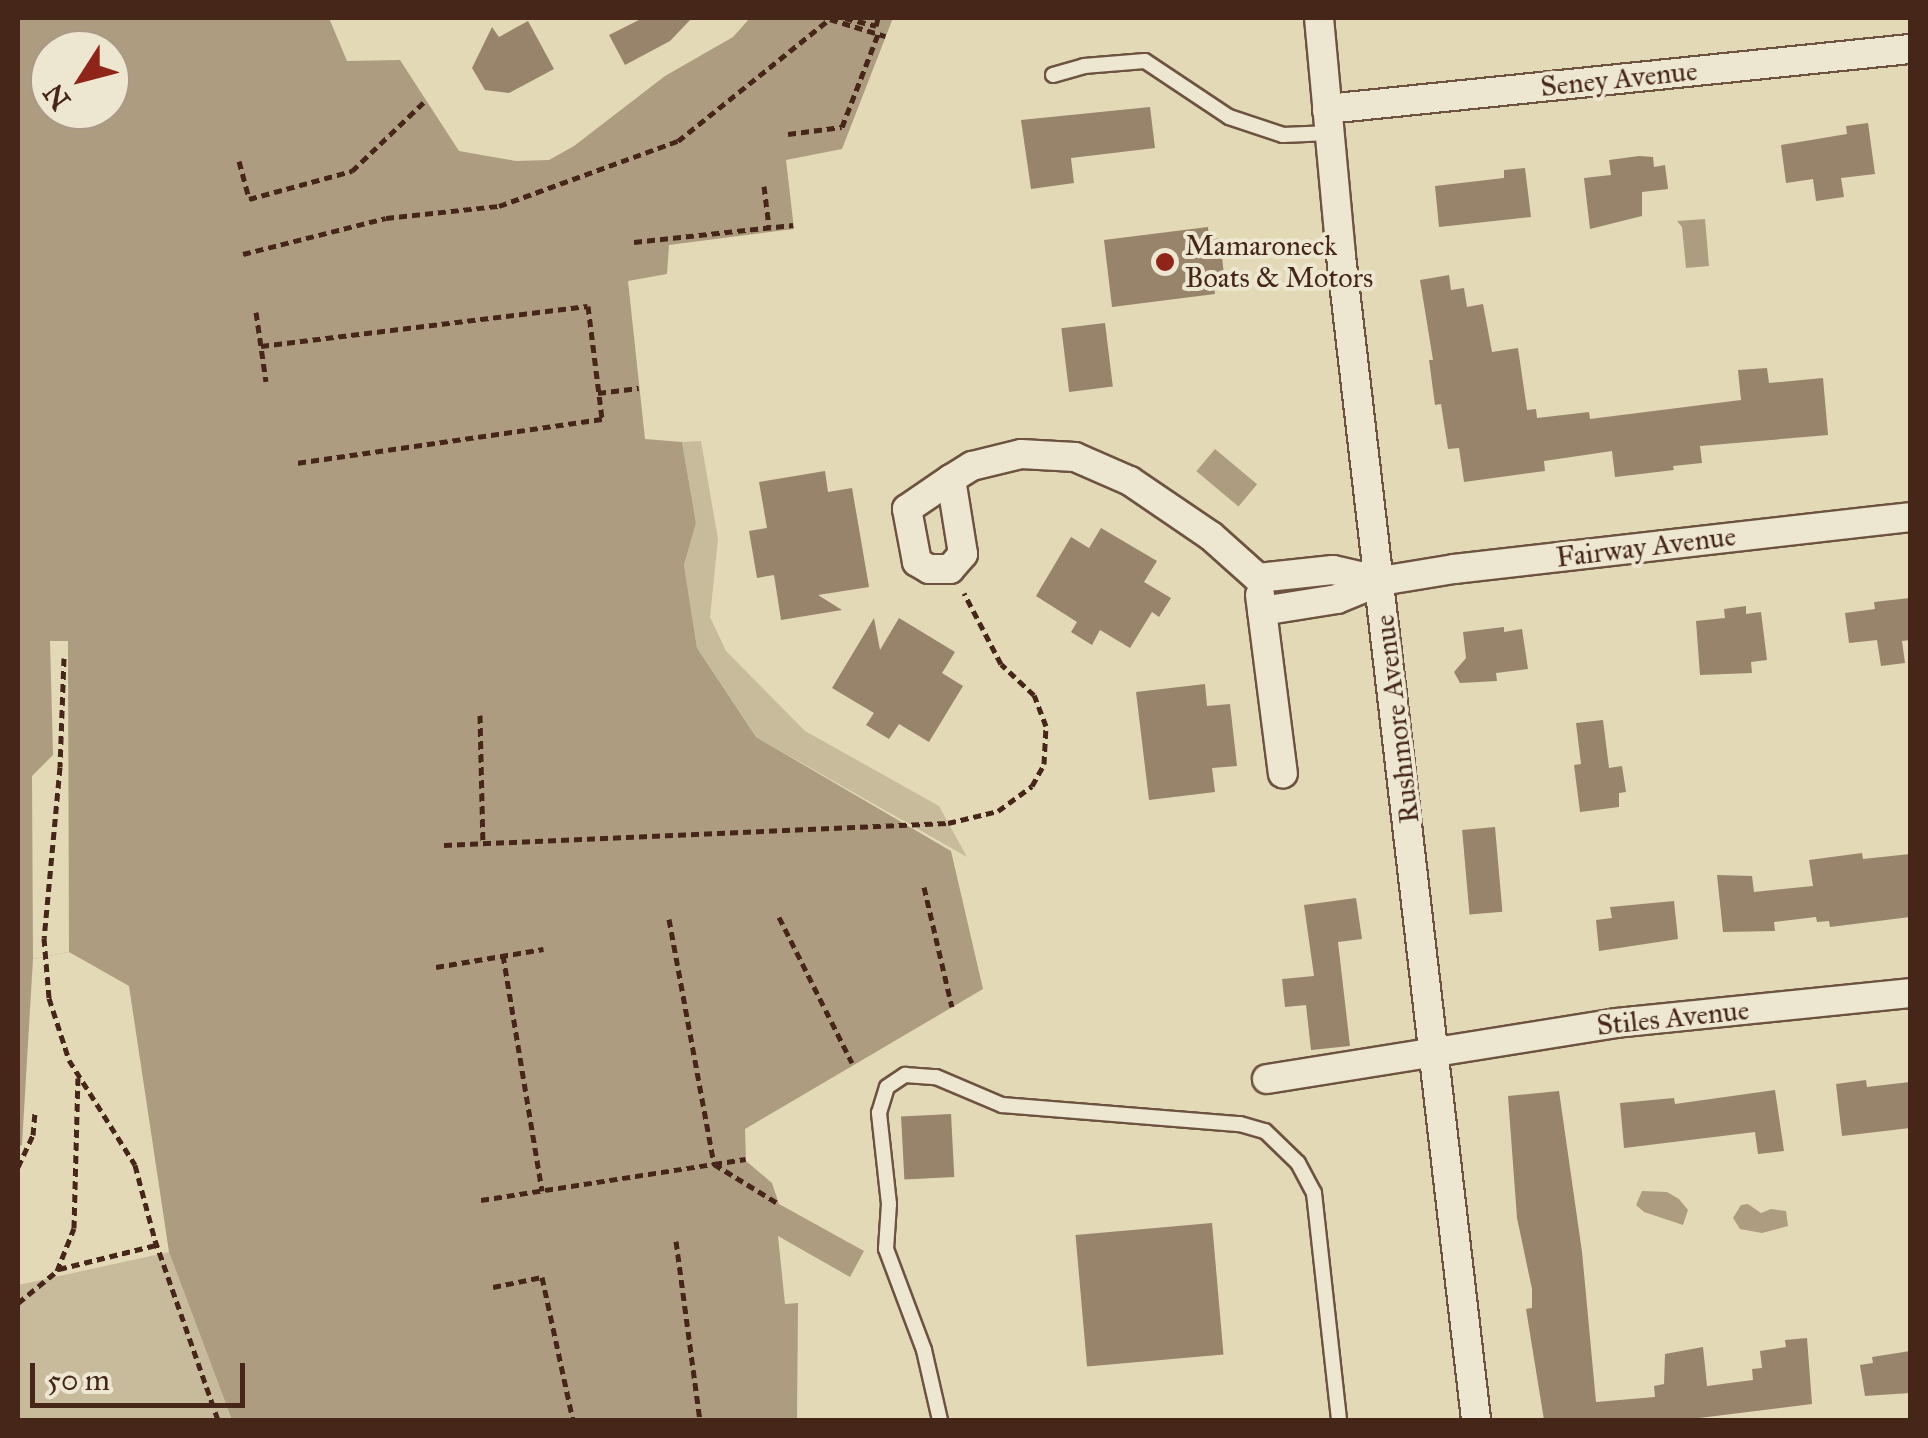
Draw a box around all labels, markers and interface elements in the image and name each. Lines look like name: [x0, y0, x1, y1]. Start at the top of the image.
north arrow: [30, 30, 130, 130]
street label: Seney Avenue: [1539, 54, 1699, 104]
text: N: [36, 77, 78, 117]
place label: Mamaroneck Boats & Motors: [1185, 229, 1373, 295]
marker: Mamaroneck Boats & Motors: [1154, 251, 1176, 273]
street label: Fairway Avenue: [1554, 519, 1738, 575]
street label: Rushmore Avenue: [1368, 613, 1426, 825]
street label: Stiles Avenue: [1595, 993, 1751, 1043]
scale bar: [35, 1343, 250, 1405]
text: 50 m: [47, 1362, 110, 1398]

